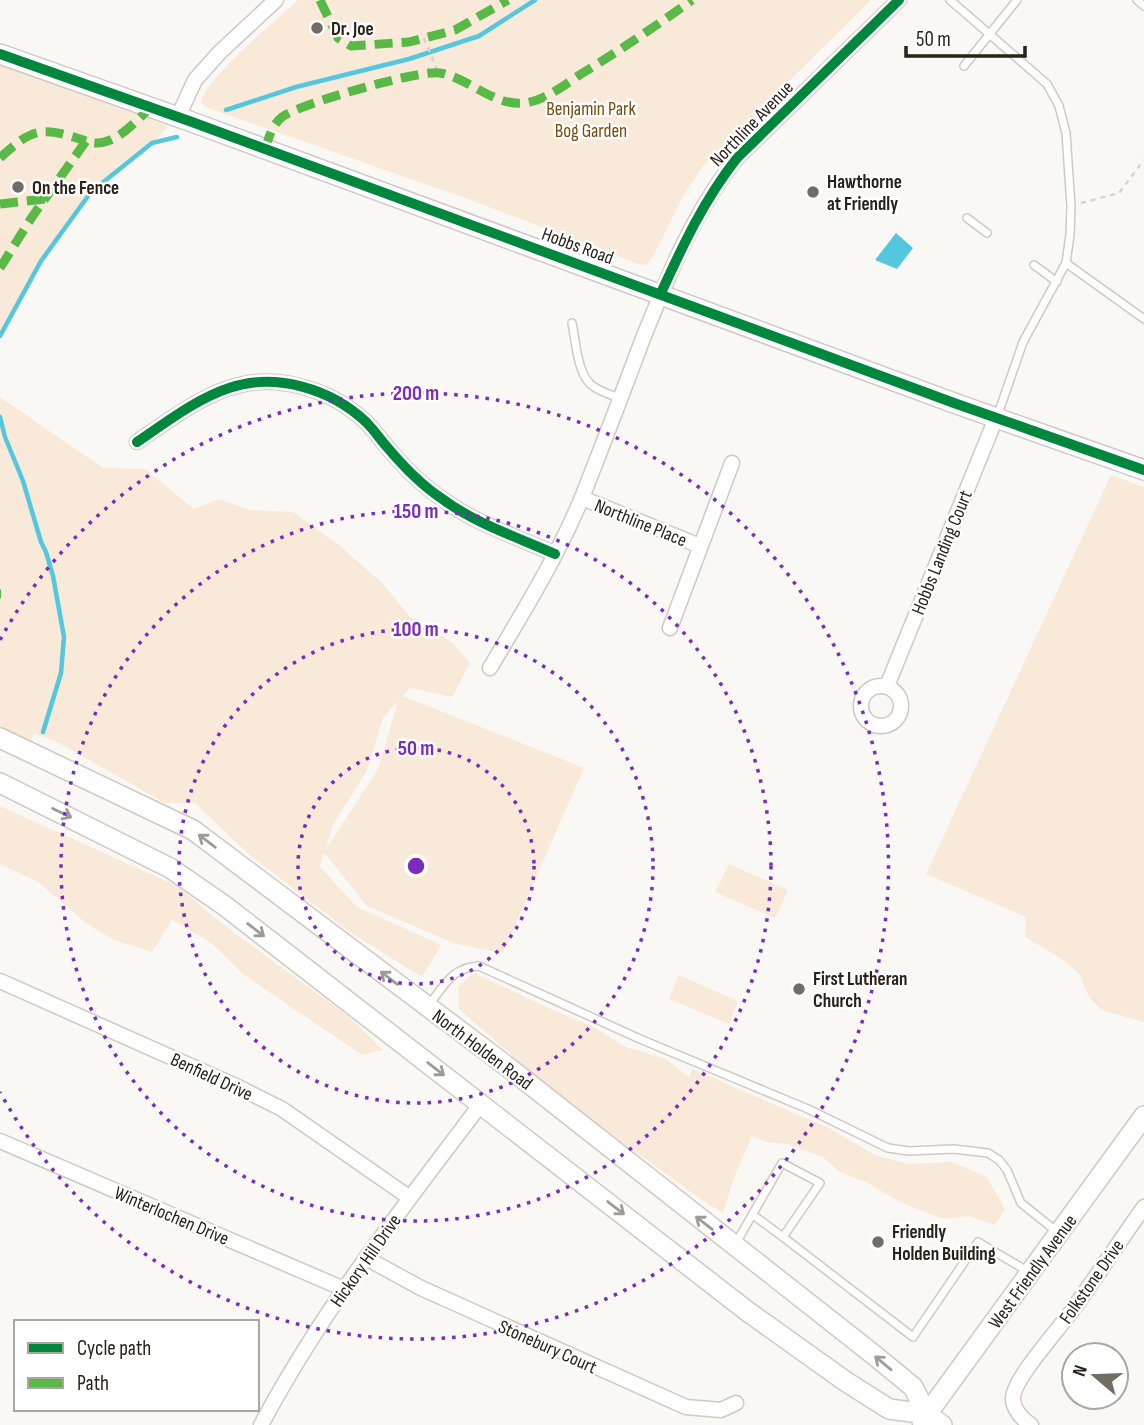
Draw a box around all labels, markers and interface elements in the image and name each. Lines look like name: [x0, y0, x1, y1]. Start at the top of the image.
scale bar: [906, 14, 1025, 58]
place label: Dr. Joe: [331, 18, 374, 41]
marker: Dr. Joe: [309, 20, 325, 36]
text: 50 m: [916, 27, 951, 52]
street label: Northline Avenue: [706, 77, 799, 172]
park label: Benjamin Park Bog Garden: [546, 98, 637, 143]
place label: Hawthorne at Friendly: [827, 171, 902, 216]
place label: On the Fence: [32, 177, 119, 200]
marker: On the Fence: [10, 179, 26, 195]
marker: Hawthorne at Friendly: [805, 184, 821, 200]
street label: Hobbs Road: [538, 223, 617, 270]
text: 200 m: [393, 381, 439, 406]
street label: Hobbs Landing Court: [907, 487, 978, 618]
street label: Northline Place: [591, 494, 690, 552]
text: 150 m: [394, 499, 438, 524]
text: 100 m: [393, 617, 439, 642]
text: 50 m: [398, 736, 434, 761]
one-way arrow: [51, 806, 72, 820]
one-way arrow: [198, 834, 217, 849]
centre of rings: [404, 854, 428, 878]
one-way arrow: [246, 923, 264, 938]
place label: First Lutheran Church: [813, 968, 908, 1013]
one-way arrow: [380, 970, 399, 985]
marker: First Lutheran Church: [791, 981, 807, 997]
street label: North Holden Road: [427, 1005, 537, 1095]
street label: Benfield Drive: [167, 1048, 256, 1106]
one-way arrow: [426, 1061, 445, 1076]
street label: Winterlochen Drive: [111, 1182, 232, 1251]
one-way arrow: [606, 1201, 624, 1216]
street label: Hickory Hill Drive: [326, 1210, 407, 1312]
street label: West Friendly Avenue: [984, 1210, 1082, 1333]
one-way arrow: [695, 1215, 713, 1231]
place label: Friendly Holden Building: [892, 1221, 996, 1266]
marker: Friendly Holden Building: [870, 1234, 886, 1250]
street label: Folkstone Drive: [1055, 1235, 1130, 1328]
street label: Stonebury Court: [494, 1315, 600, 1379]
legend: [14, 1320, 259, 1411]
text: Cycle path: [77, 1336, 151, 1361]
north arrow: [1060, 1341, 1130, 1411]
one-way arrow: [875, 1355, 893, 1370]
text: N: [1068, 1362, 1093, 1379]
text: Path: [77, 1371, 109, 1396]

